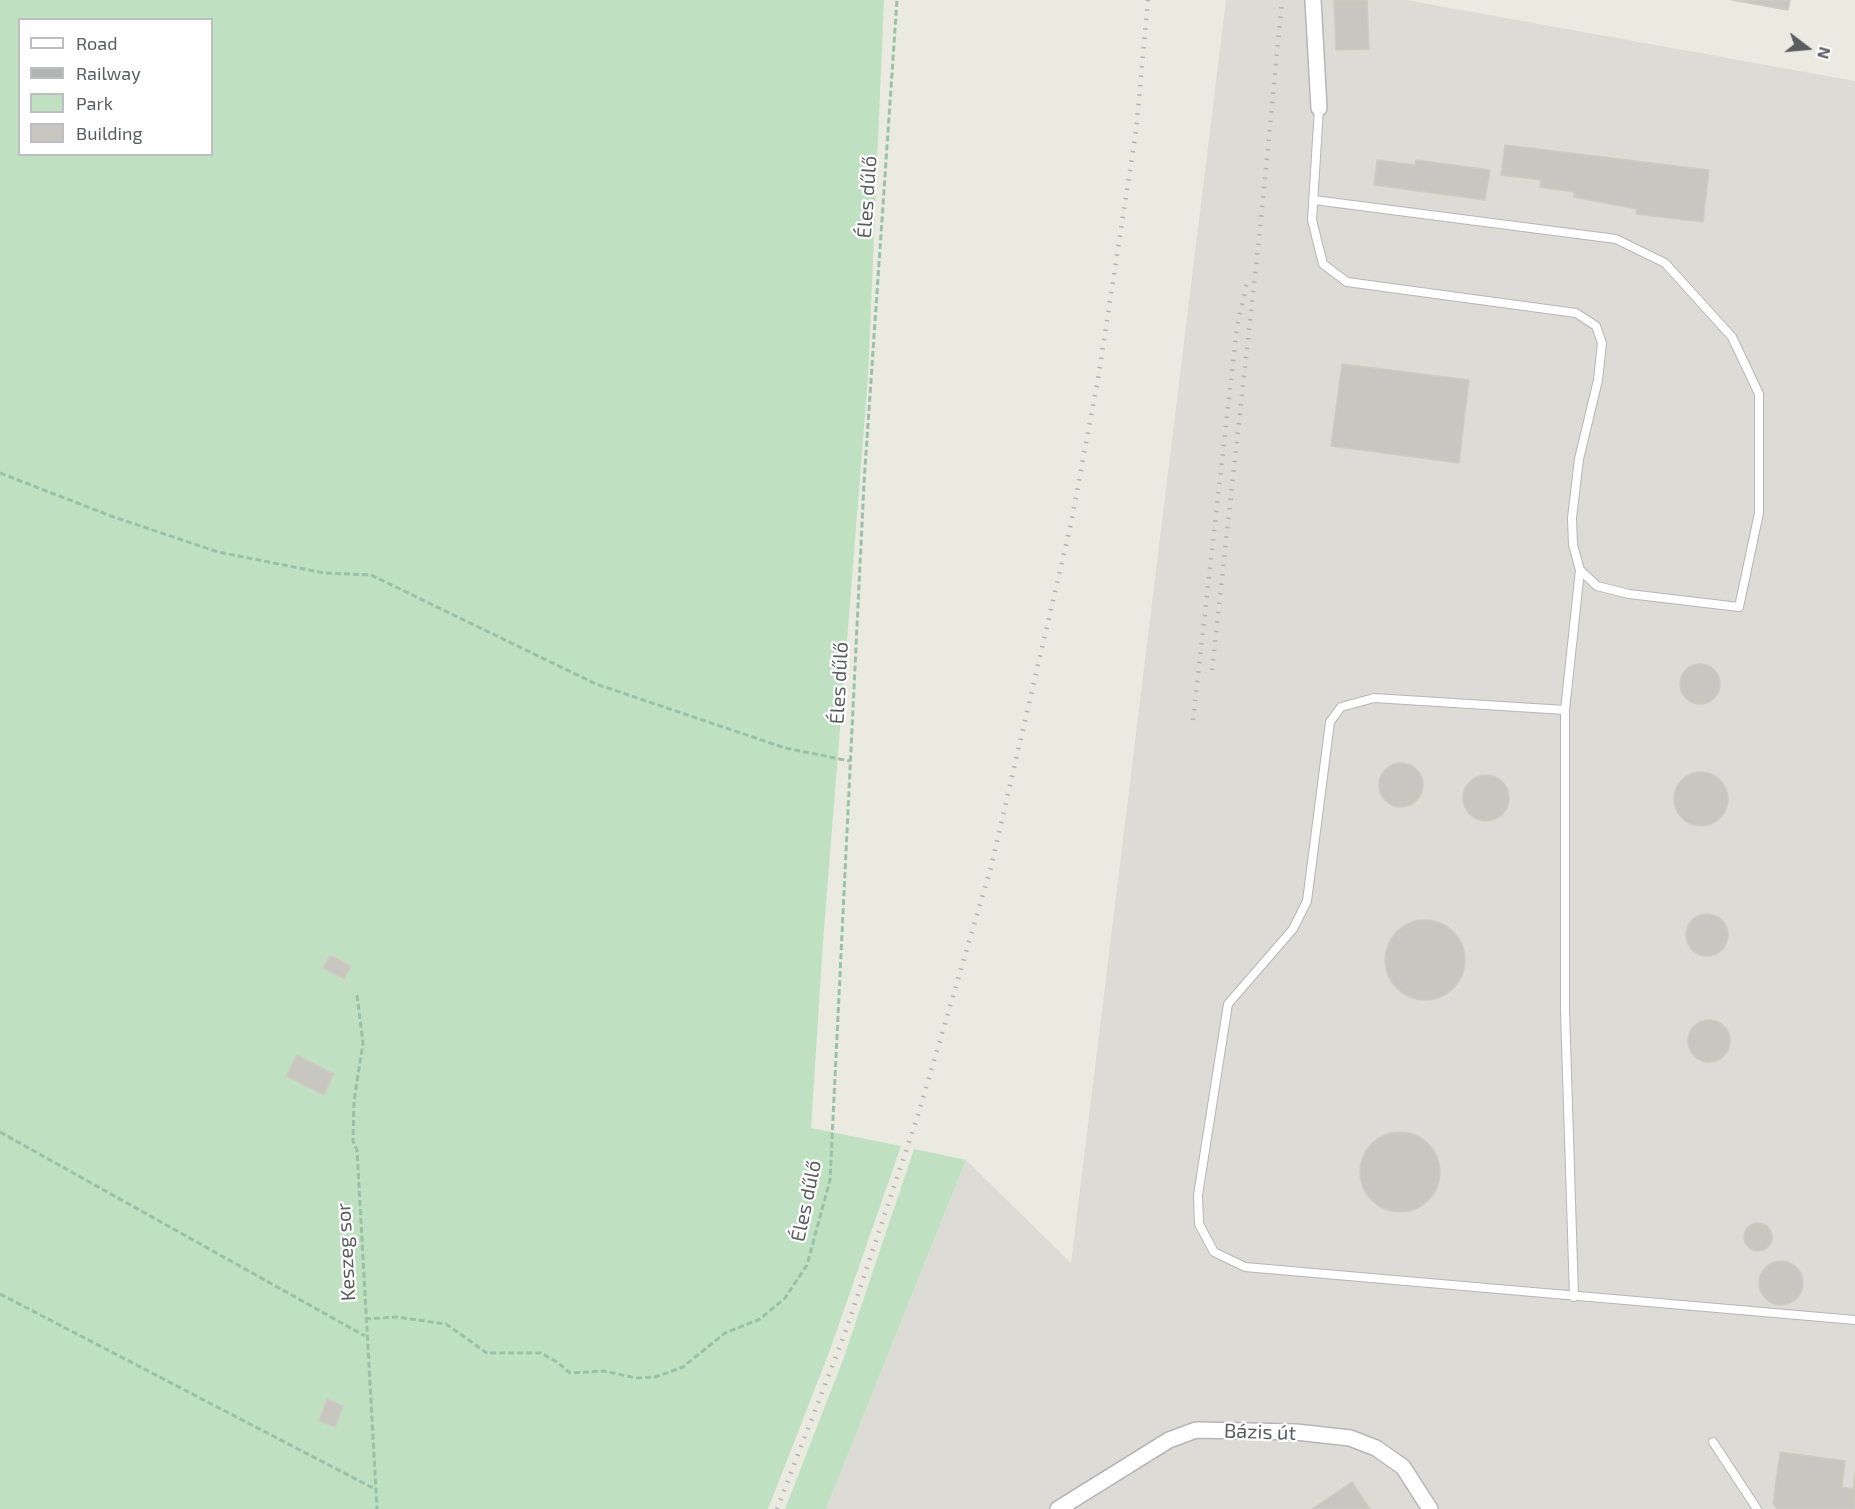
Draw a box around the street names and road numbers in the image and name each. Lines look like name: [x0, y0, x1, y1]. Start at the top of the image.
street label: Éles dűlő: [852, 155, 882, 239]
street label: Éles dűlő: [825, 641, 853, 725]
street label: Éles dűlő: [786, 1158, 826, 1244]
street label: Keszeg sor: [331, 1202, 361, 1302]
street label: Bázis út: [1224, 1419, 1296, 1445]

